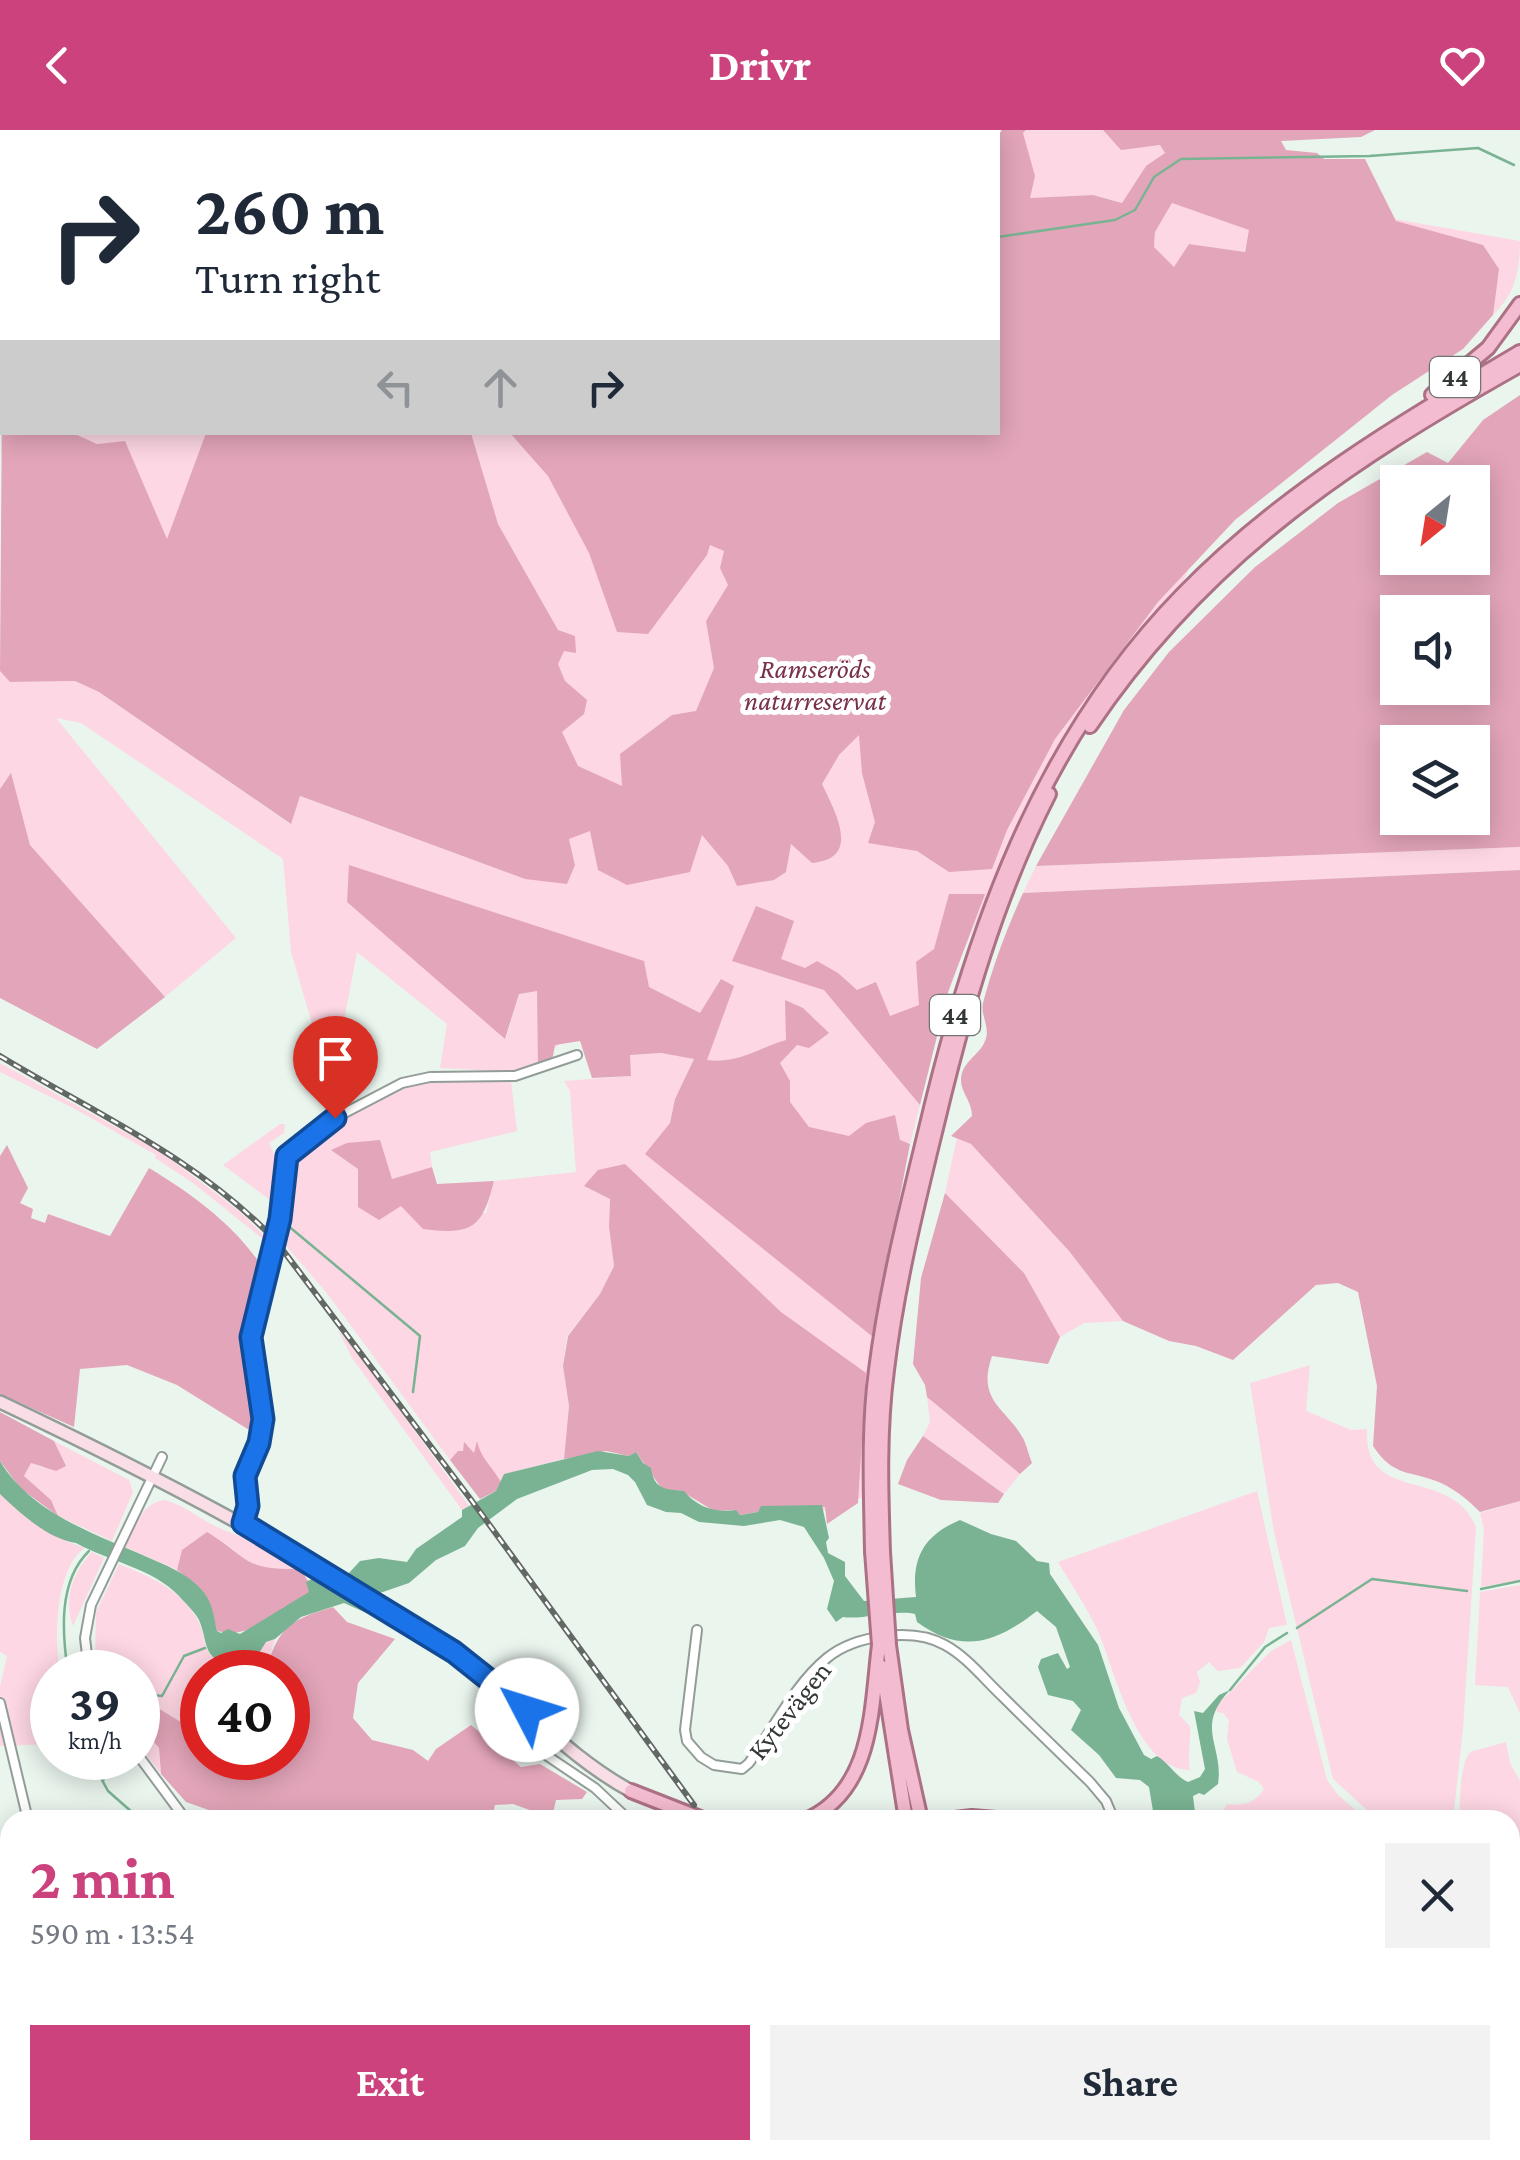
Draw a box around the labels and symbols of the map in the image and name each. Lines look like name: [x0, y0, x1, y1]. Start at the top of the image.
road number: 44: [1430, 357, 1480, 397]
north arrow: [1380, 465, 1490, 575]
park label: Ramseröds naturreservat: [744, 653, 887, 716]
road number: 44: [930, 995, 980, 1035]
pin: [293, 1016, 378, 1119]
speed limit sign: 40: [180, 1650, 310, 1780]
street label: Kytevägen: [742, 1655, 837, 1765]
position arrow: [475, 1658, 579, 1762]

